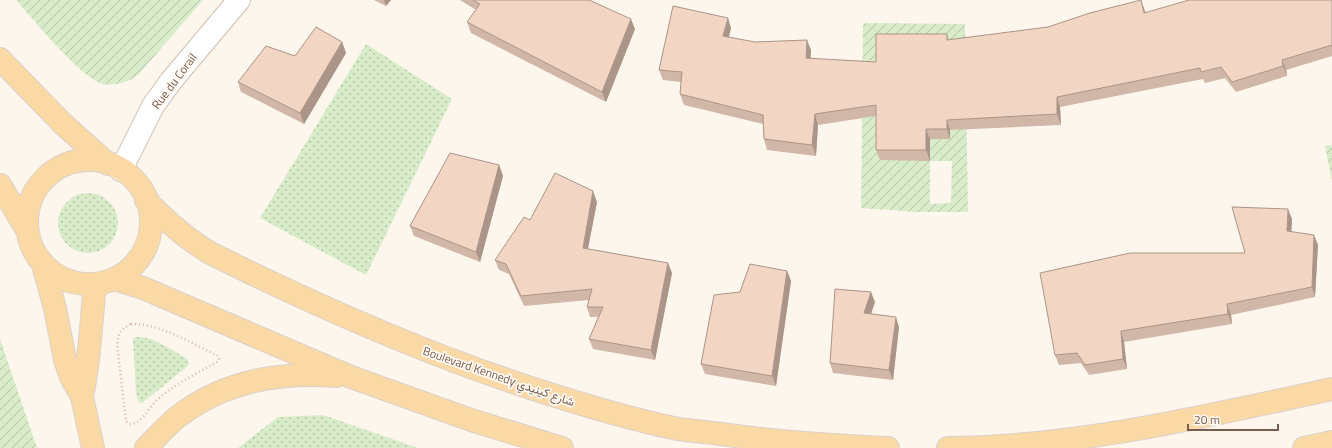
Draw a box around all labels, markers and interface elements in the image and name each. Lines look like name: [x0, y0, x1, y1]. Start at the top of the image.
street label: Rue du Corail: [147, 49, 201, 113]
street label: Boulevard Kennedy شارع كينيدي: [420, 341, 578, 412]
scale bar: [1188, 406, 1278, 432]
text: 20 m: [1194, 410, 1220, 429]

